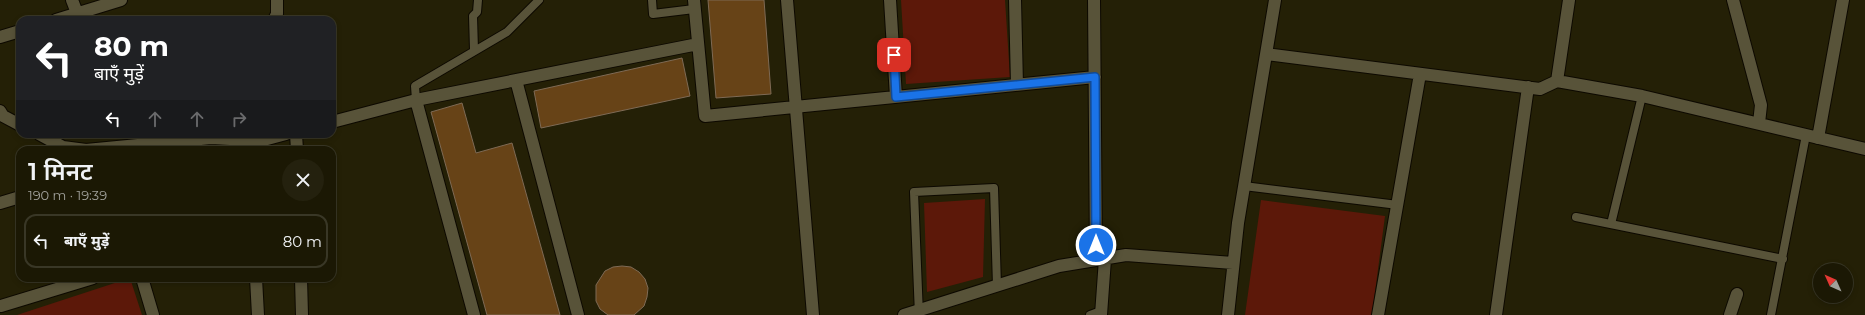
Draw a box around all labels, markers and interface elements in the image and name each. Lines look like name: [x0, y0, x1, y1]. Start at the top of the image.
text: 80 m: [94, 29, 169, 63]
icon: left: [28, 32, 80, 84]
pin: [877, 38, 911, 72]
icon: arrive: [883, 44, 905, 66]
text: बाएँ मुड़ें: [94, 63, 144, 85]
icon: left: [102, 108, 124, 130]
icon: ahead: [144, 108, 166, 130]
icon: ahead: [186, 108, 208, 130]
icon: right: [228, 108, 250, 130]
text: 1 मिनट: [28, 157, 93, 186]
button: close: [282, 159, 324, 201]
text: 190 m · 19:39: [28, 187, 107, 203]
position arrow: [1075, 224, 1117, 266]
icon: left: [30, 230, 52, 252]
text: बाएँ मुड़ें: [64, 231, 109, 250]
text: 80 m: [283, 232, 322, 251]
north arrow: [1813, 263, 1853, 303]
map controls: [1813, 263, 1853, 303]

